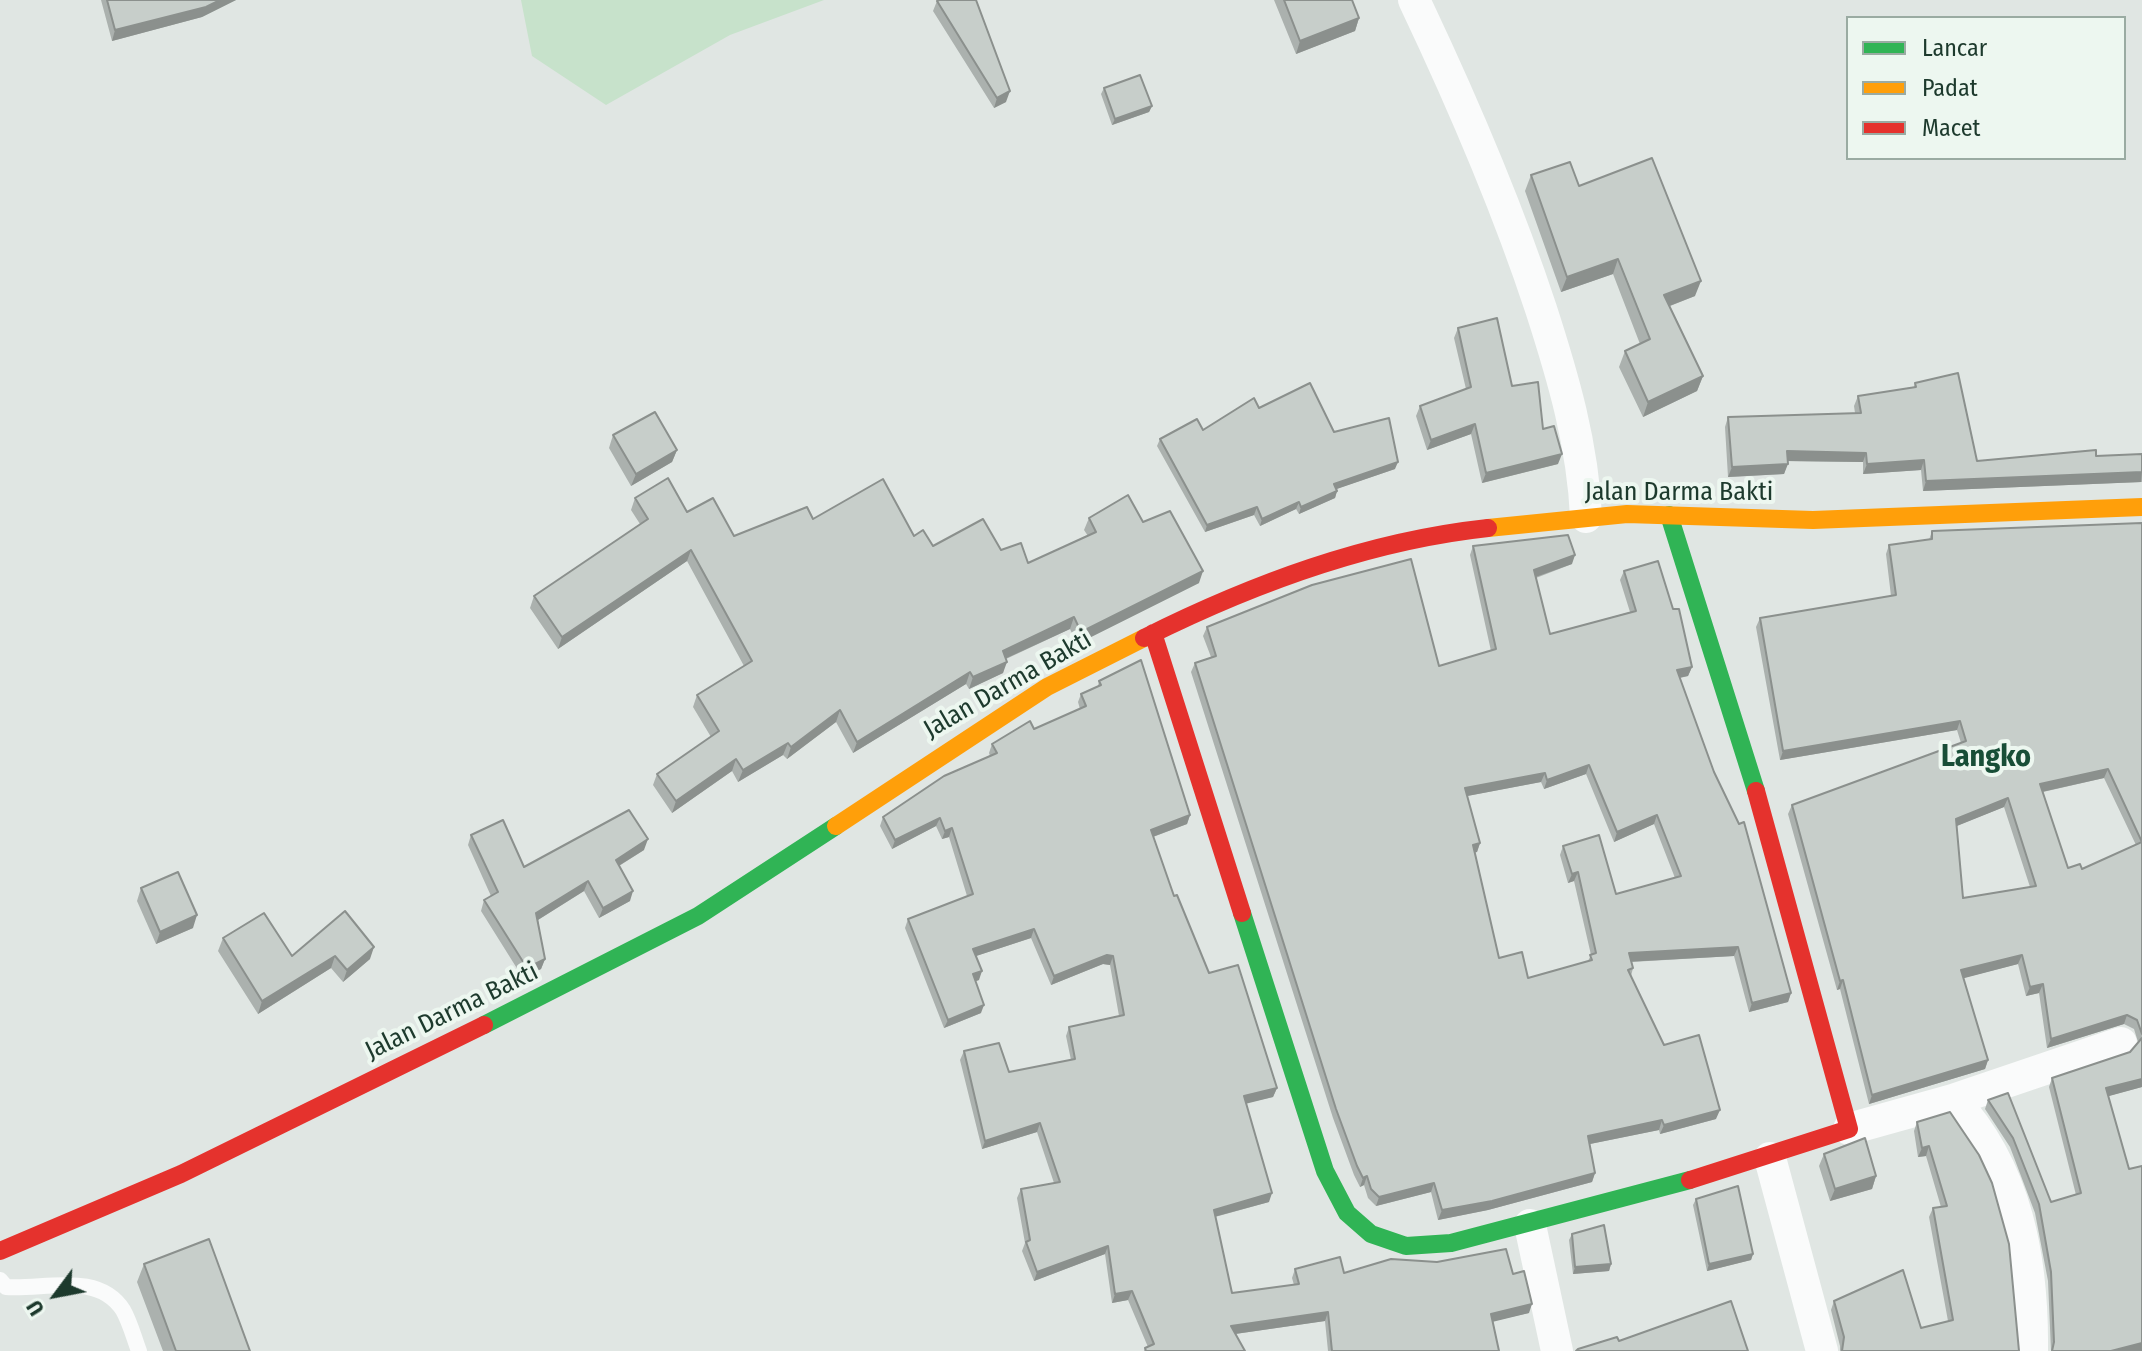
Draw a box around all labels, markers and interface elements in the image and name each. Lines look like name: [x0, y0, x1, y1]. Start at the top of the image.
legend: [1846, 16, 2126, 160]
text: Lancar: [1922, 34, 1987, 62]
text: Padat: [1922, 74, 1978, 102]
text: Macet: [1922, 114, 1980, 142]
street label: Jalan Darma Bakti: [1585, 477, 1773, 509]
street label: Jalan Darma Bakti: [919, 624, 1097, 746]
district label: Langko: [1941, 740, 2031, 776]
street label: Jalan Darma Bakti: [360, 957, 544, 1067]
north arrow: [16, 1255, 96, 1335]
text: U: [20, 1295, 50, 1321]

